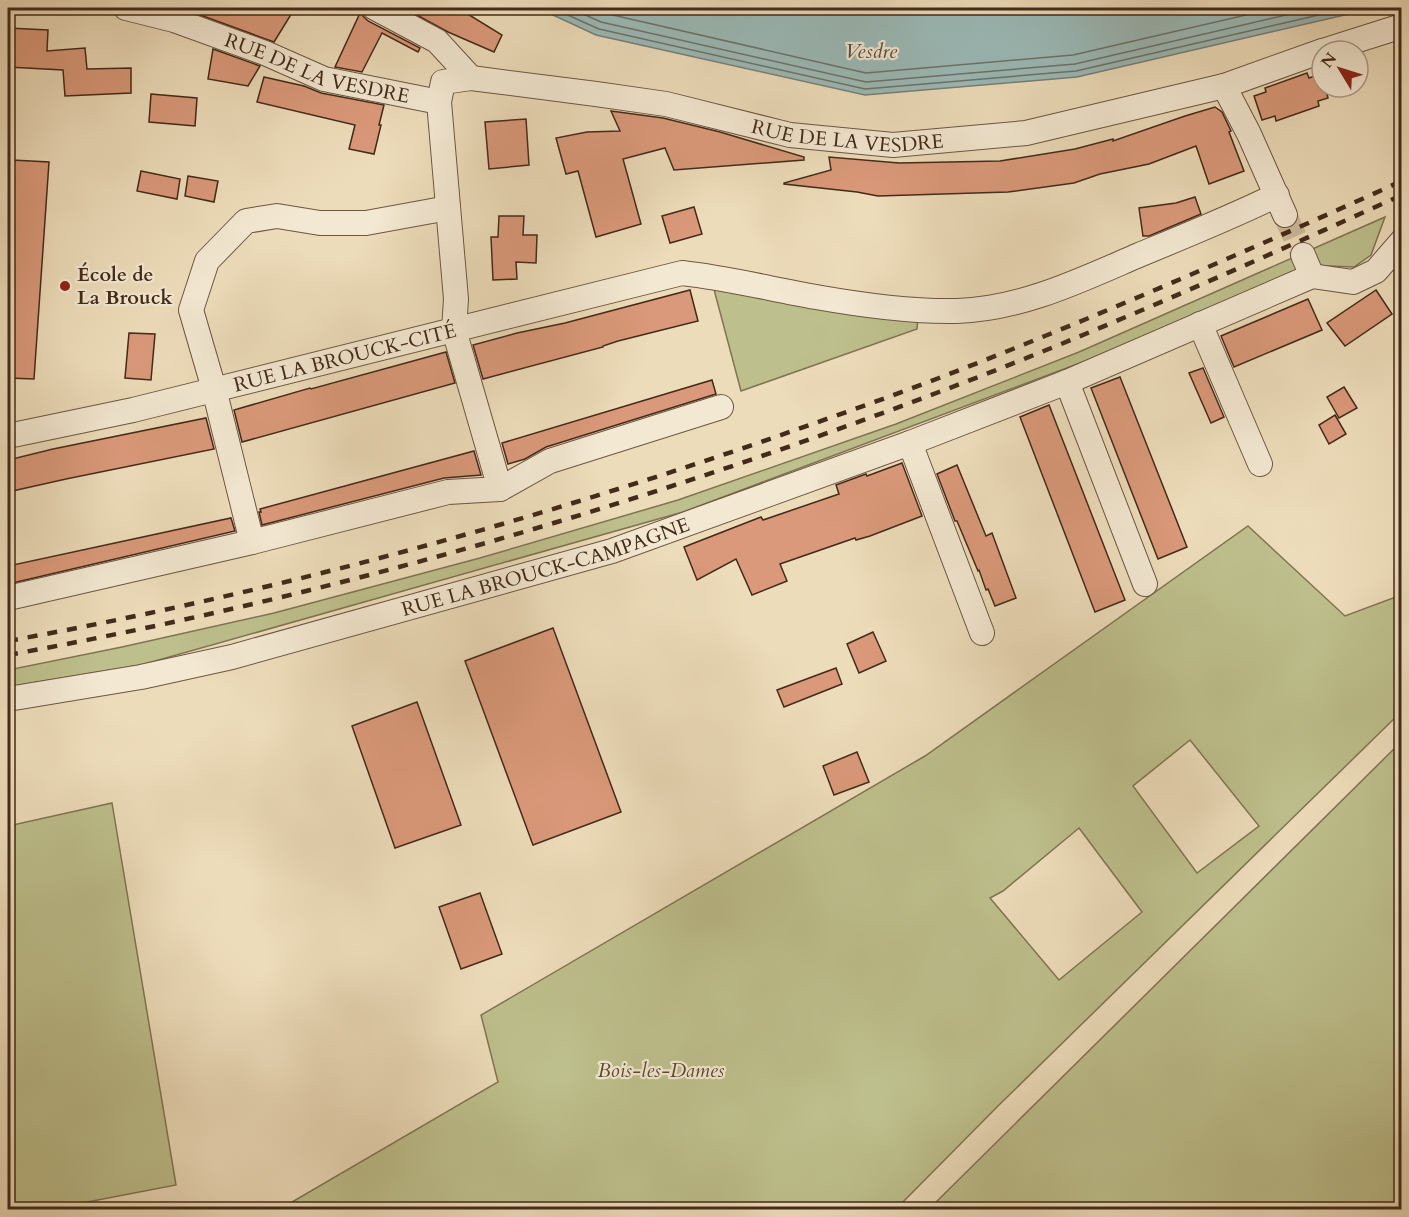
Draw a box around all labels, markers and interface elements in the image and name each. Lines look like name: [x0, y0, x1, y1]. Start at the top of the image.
street label: RUE DE LA VESDRE: [221, 26, 412, 109]
water label: Vesdre: [845, 37, 898, 66]
north arrow: [1310, 39, 1370, 99]
text: N: [1316, 48, 1342, 73]
street label: RUE DE LA VESDRE: [749, 112, 945, 159]
place label: École de La Brouck: [77, 261, 173, 311]
marker: École de La Brouck: [58, 279, 72, 293]
street label: RUE LA BROUCK-CITÉ: [230, 316, 459, 398]
street label: RUE LA BROUCK-CAMPAGNE: [398, 511, 693, 623]
park label: Bois-les-Dames: [598, 1057, 725, 1084]

